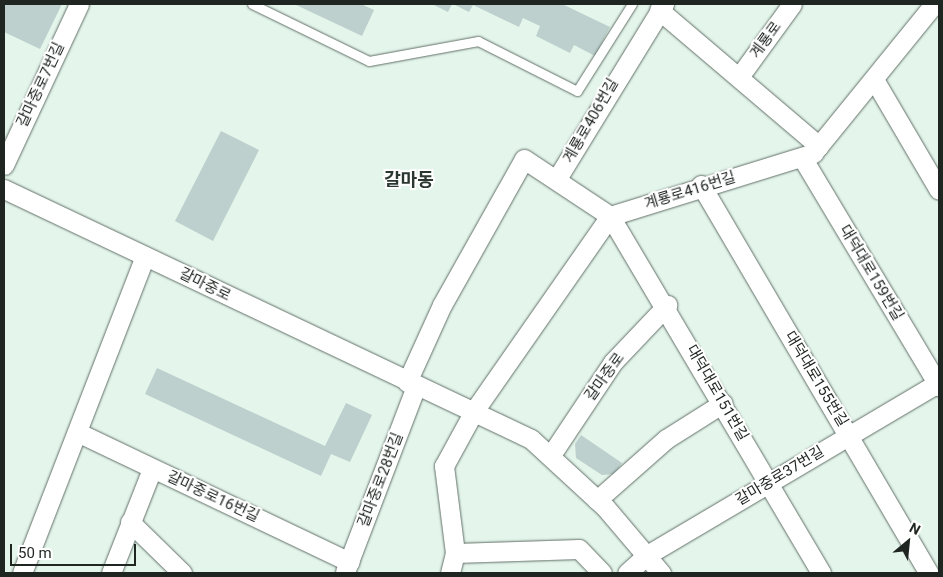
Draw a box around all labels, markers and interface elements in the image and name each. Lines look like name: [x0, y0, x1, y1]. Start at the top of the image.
street label: 계룡로: [747, 18, 785, 62]
street label: 갈마중로7번길: [14, 40, 68, 130]
street label: 계룡로406번길: [560, 76, 622, 166]
district label: 갈마동: [384, 169, 434, 191]
street label: 계룡로416번길: [642, 169, 738, 213]
street label: 대덕대로159번길: [835, 222, 907, 324]
street label: 갈마중로: [176, 265, 234, 305]
street label: 대덕대로155번길: [780, 328, 852, 430]
street label: 대덕대로151번길: [682, 342, 752, 444]
street label: 갈마중로: [581, 349, 629, 405]
street label: 갈마중로28번길: [355, 430, 407, 530]
street label: 갈마중로37번길: [733, 443, 827, 509]
street label: 갈마중로16번길: [164, 468, 262, 526]
north arrow: [883, 517, 933, 567]
text: N: [907, 519, 923, 538]
scale bar: [12, 534, 139, 566]
text: 50 m: [18, 544, 52, 562]

